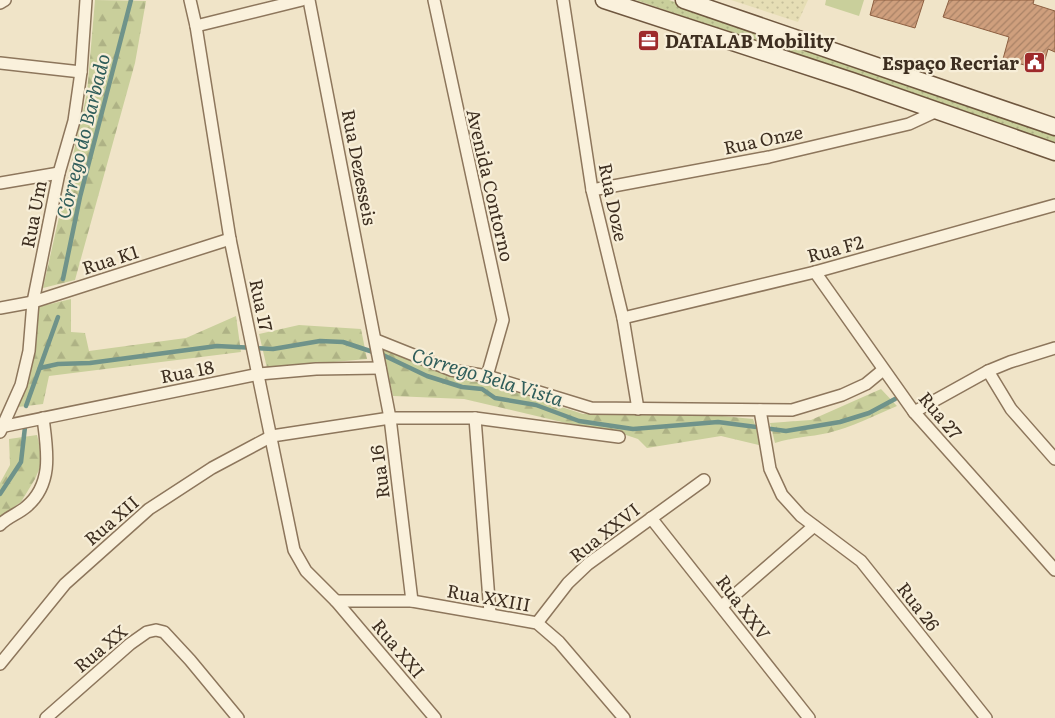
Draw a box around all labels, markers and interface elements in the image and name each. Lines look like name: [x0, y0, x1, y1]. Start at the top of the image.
place label: DATALAB Mobility: [665, 27, 835, 54]
office icon: DATALAB Mobility: [637, 28, 661, 52]
place label: Espaço Recriar: [882, 49, 1019, 76]
public building icon: Espaço Recriar: [1023, 50, 1047, 74]
water label: Córrego do Barbado: [48, 51, 116, 221]
street label: Avenida Contorno: [460, 106, 522, 264]
street label: Rua Dezesseis: [336, 107, 384, 227]
street label: Rua Onze: [721, 117, 805, 161]
street label: Rua Doze: [593, 160, 635, 244]
street label: Rua Um: [13, 178, 53, 250]
street label: Rua F2: [804, 228, 866, 268]
street label: Rua K1: [78, 237, 142, 281]
street label: Rua 17: [243, 276, 281, 334]
water label: Córrego Bela Vista: [409, 340, 567, 412]
street label: Rua 18: [158, 353, 216, 389]
street label: Rua 27: [913, 385, 969, 445]
street label: Rua 16: [362, 443, 396, 500]
street label: Rua XII: [78, 489, 144, 551]
street label: Rua XXVI: [563, 496, 645, 568]
street label: Rua XXV: [710, 569, 778, 645]
street label: Rua XXIII: [445, 576, 533, 618]
street label: Rua 26: [891, 576, 947, 637]
street label: Rua XXI: [366, 613, 432, 683]
street label: Rua XX: [67, 617, 133, 678]

